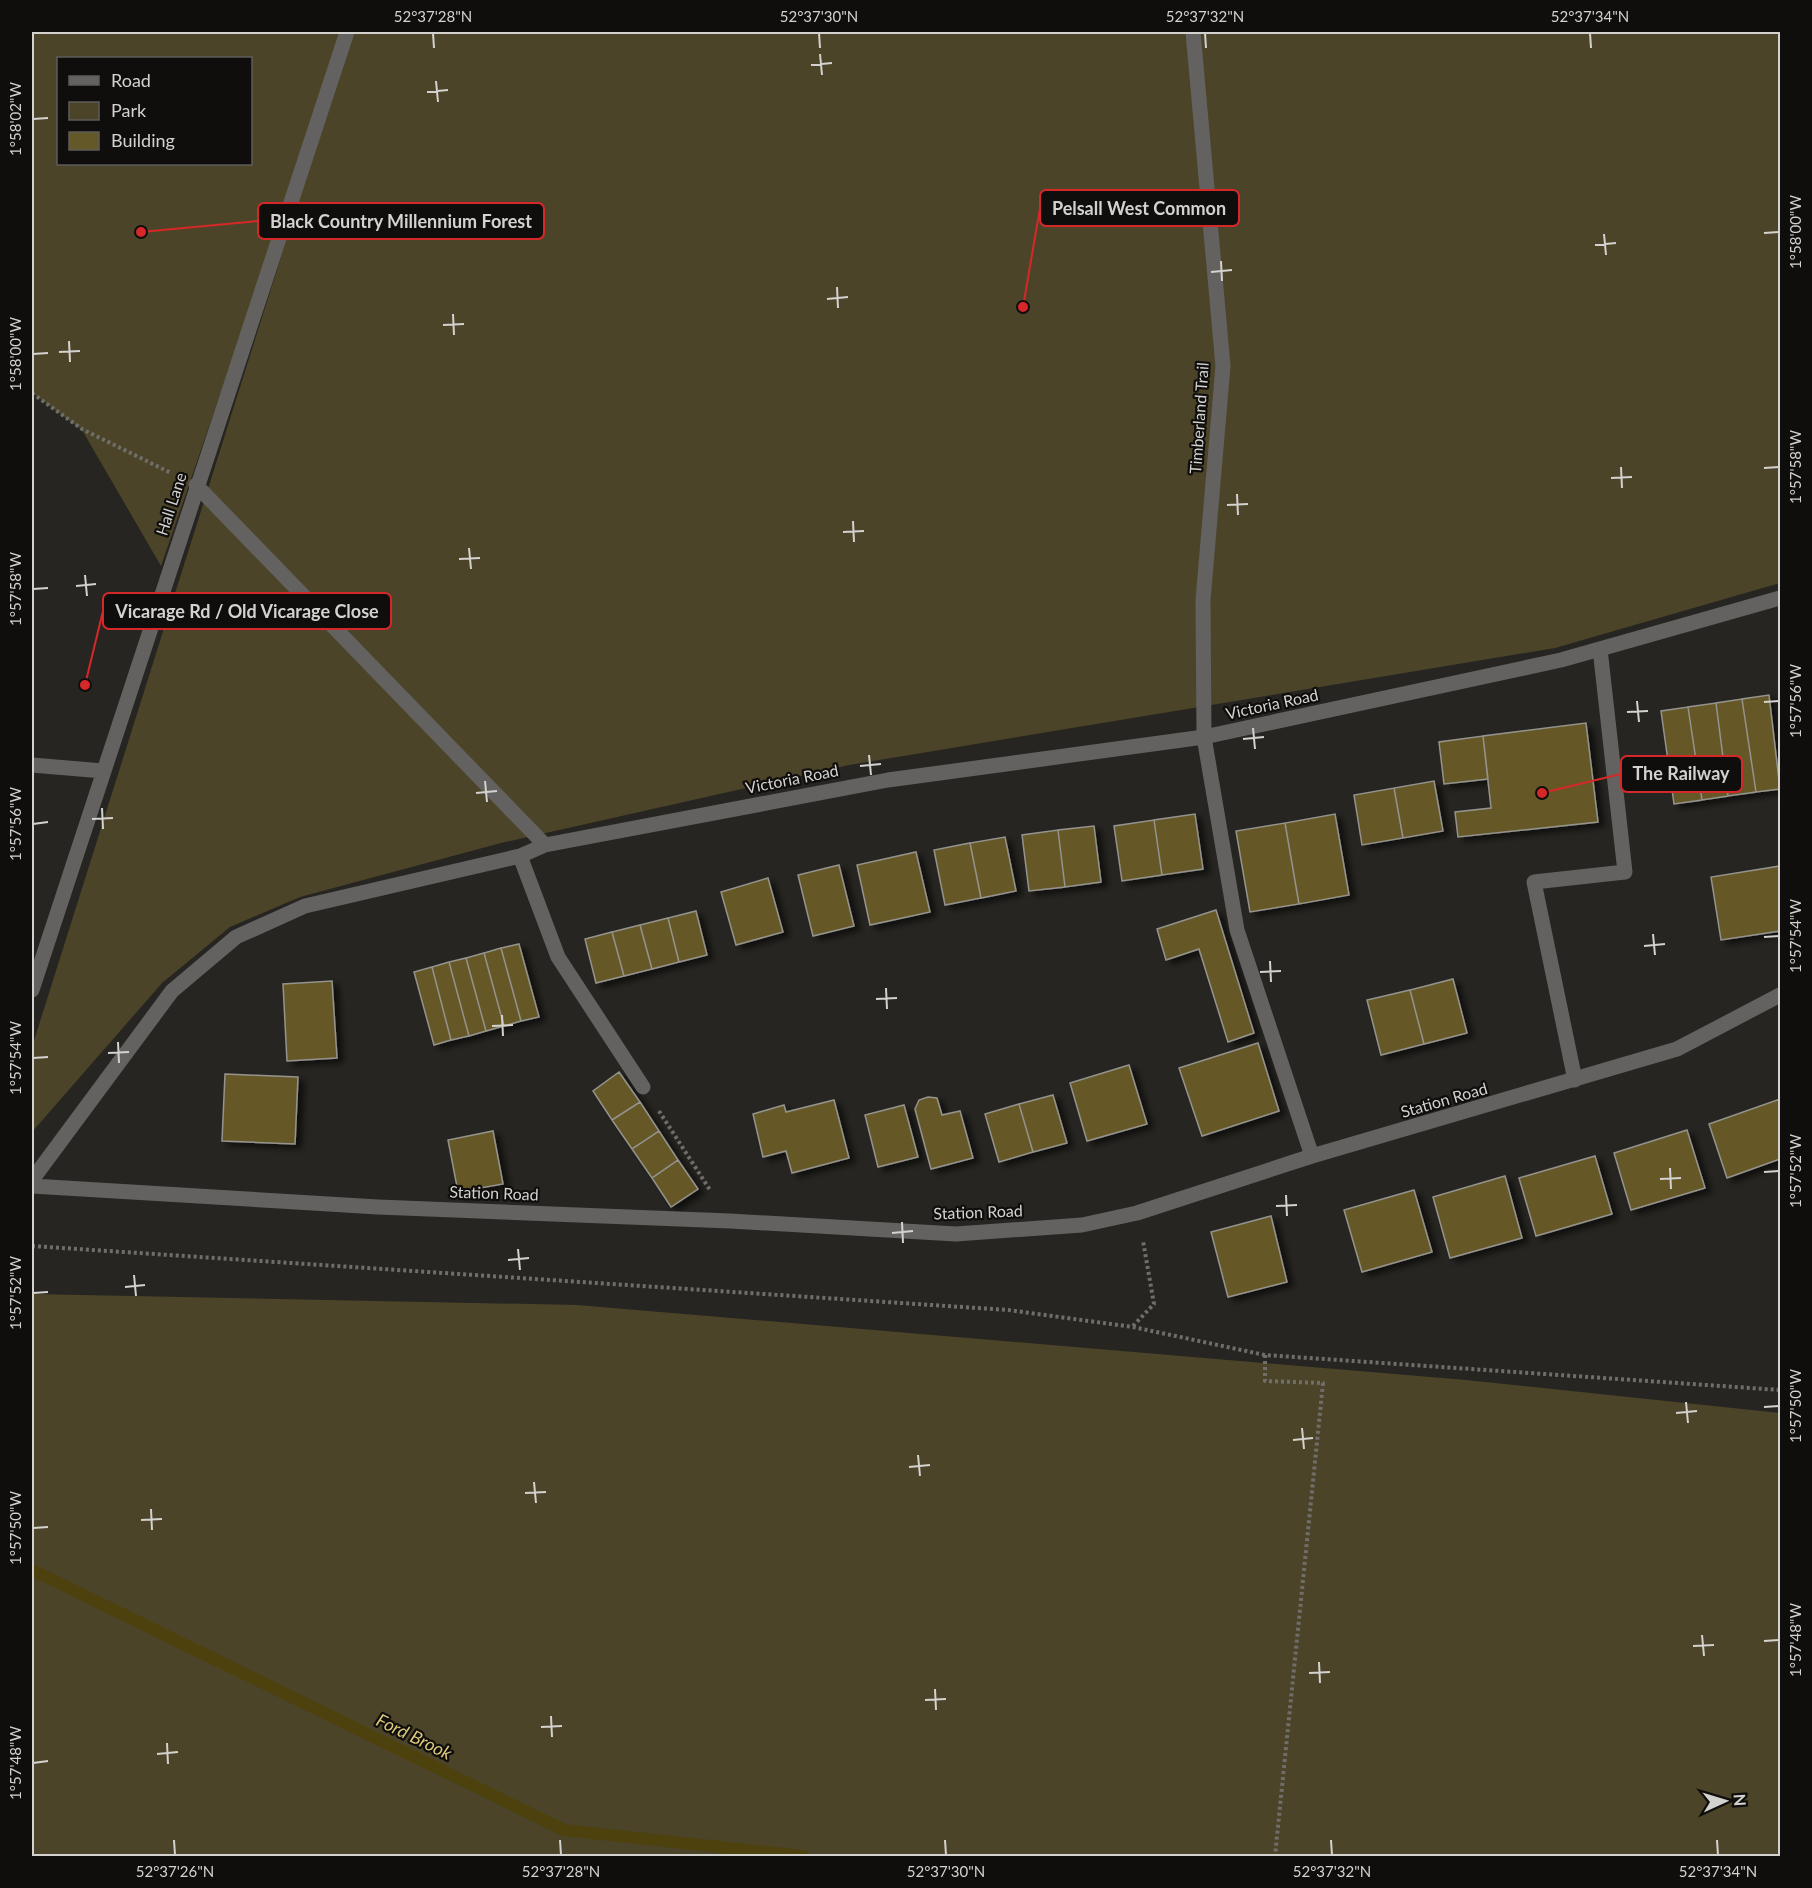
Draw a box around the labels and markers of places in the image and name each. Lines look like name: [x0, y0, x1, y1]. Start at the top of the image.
callout: Pelsall West Common: [1040, 190, 1239, 226]
callout: Black Country Millennium Forest: [258, 203, 544, 239]
callout: Vicarage Rd / Old Vicarage Close: [103, 593, 391, 629]
callout: The Railway: [1621, 756, 1742, 792]

